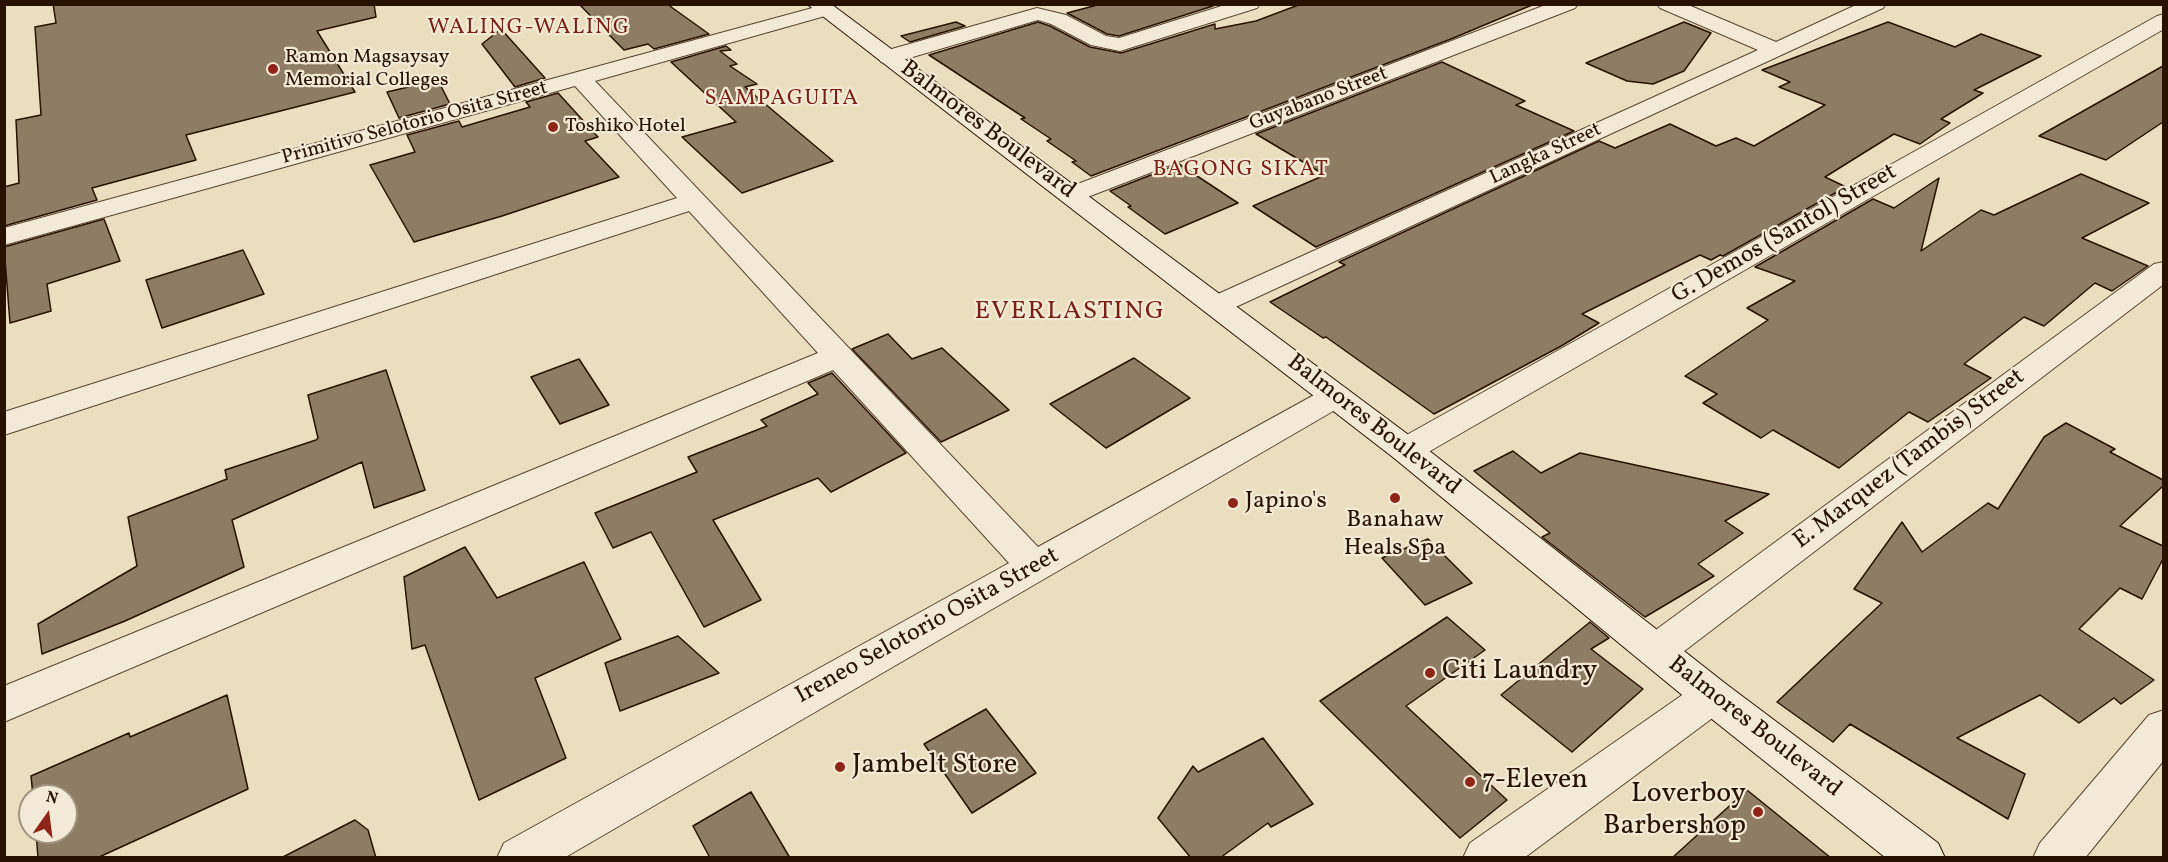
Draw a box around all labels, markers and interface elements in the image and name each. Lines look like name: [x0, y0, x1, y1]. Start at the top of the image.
district label: WALING-WALING: [428, 16, 630, 42]
place label: Ramon Magsaysay Memorial Colleges: [285, 46, 449, 93]
street label: Balmores Boulevard: [894, 56, 1080, 206]
marker: Ramon Magsaysay Memorial Colleges: [266, 62, 280, 76]
street label: Guyabano Street: [1247, 63, 1391, 137]
street label: Primitivo Selotorio Osita Street: [280, 77, 550, 171]
district label: SAMPAGUITA: [705, 87, 859, 113]
place label: Toshiko Hotel: [565, 115, 686, 139]
street label: Langka Street: [1486, 119, 1606, 191]
marker: Toshiko Hotel: [546, 120, 560, 134]
district label: BAGONG SIKAT: [1153, 158, 1329, 184]
street label: G. Demos (Santol) Street: [1667, 159, 1903, 311]
district label: EVERLASTING: [974, 297, 1166, 329]
street label: Balmores Boulevard: [1280, 349, 1466, 503]
street label: E. Marquez (Tambis) Street: [1789, 364, 2031, 556]
place label: Japino's: [1245, 489, 1327, 517]
marker: Banahaw Heals Spa: [1388, 491, 1402, 505]
marker: Japino's: [1226, 496, 1240, 510]
place label: Banahaw Heals Spa: [1344, 508, 1446, 564]
street label: Ireneo Selotorio Osita Street: [791, 542, 1065, 712]
street label: Balmores Boulevard: [1661, 651, 1847, 805]
place label: Citi Laundry: [1442, 656, 1597, 690]
marker: Citi Laundry: [1423, 666, 1437, 680]
place label: Jambelt Store: [852, 750, 1017, 784]
marker: Jambelt Store: [833, 760, 847, 774]
place label: 7-Eleven: [1482, 765, 1588, 799]
marker: 7-Eleven: [1463, 775, 1477, 789]
place label: Loverboy Barbershop: [1603, 779, 1746, 845]
north arrow: [18, 784, 78, 844]
text: N: [44, 786, 60, 811]
marker: Loverboy Barbershop: [1751, 805, 1765, 819]

